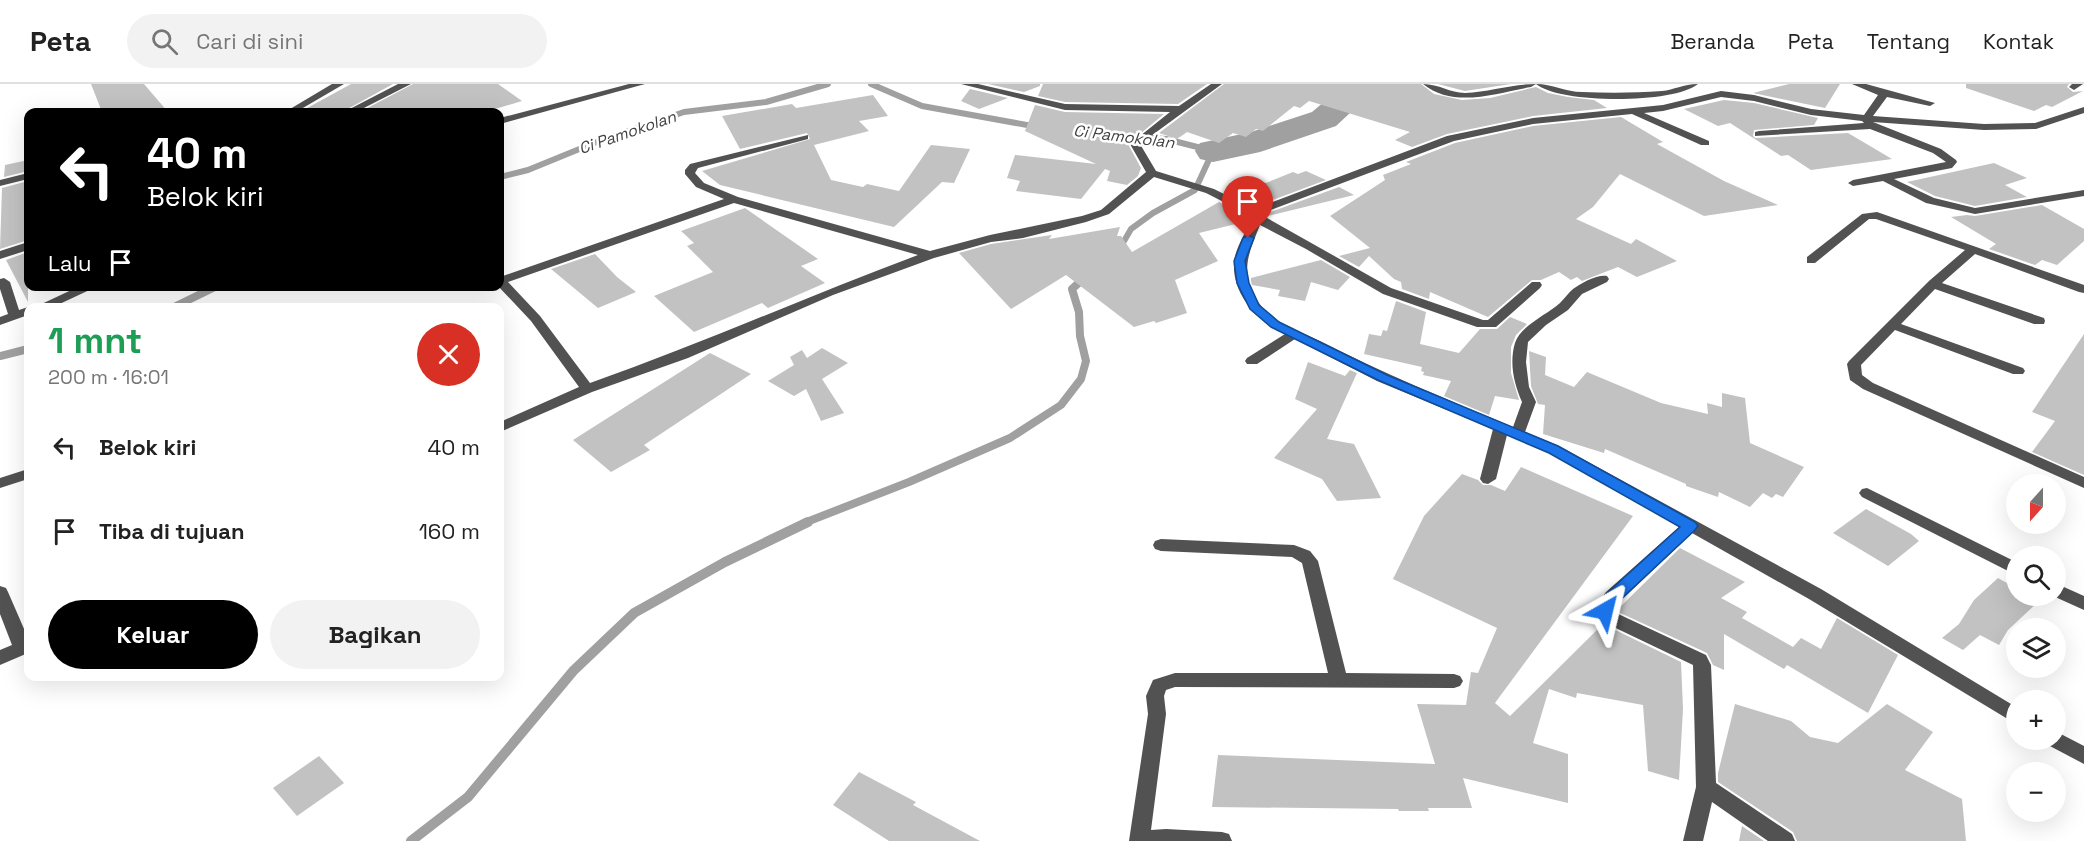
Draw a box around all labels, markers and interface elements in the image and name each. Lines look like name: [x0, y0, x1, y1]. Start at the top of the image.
search box: [127, 14, 547, 68]
text: Peta: [30, 23, 91, 59]
icon: search: [148, 25, 181, 58]
text: Cari di sini: [196, 27, 303, 55]
text: Beranda: [1670, 28, 1755, 55]
text: Peta: [1788, 28, 1834, 55]
text: Tentang: [1867, 28, 1950, 55]
text: Kontak: [1983, 28, 2054, 55]
water label: Ci Pamokolan: [576, 106, 680, 159]
water label: Ci Pamokolan: [1072, 120, 1177, 153]
text: 40 m: [147, 127, 247, 180]
icon: left: [48, 132, 126, 210]
pin: [1222, 176, 1273, 238]
text: Belok kiri: [147, 179, 264, 214]
icon: arrive: [1231, 185, 1264, 218]
icon: arrive: [104, 246, 137, 279]
text: Lalu: [48, 249, 92, 277]
text: 1 mnt: [48, 318, 142, 364]
button: close: [417, 323, 480, 386]
text: 200 m · 16:01: [48, 364, 169, 390]
icon: left: [48, 431, 81, 464]
text: Belok kiri: [99, 433, 196, 461]
text: 40 m: [428, 433, 480, 461]
north arrow: [2006, 474, 2066, 534]
map controls: [2006, 474, 2066, 822]
icon: arrive: [48, 515, 81, 548]
text: Tiba di tujuan: [99, 517, 245, 545]
text: 160 m: [419, 517, 480, 545]
button: search: [2006, 546, 2066, 606]
position arrow: [1573, 579, 1637, 643]
button: Keluar: [48, 600, 258, 669]
button: Bagikan: [270, 600, 480, 669]
button: layers: [2006, 618, 2066, 678]
button: +: [2006, 690, 2066, 750]
button: −: [2006, 762, 2066, 822]

